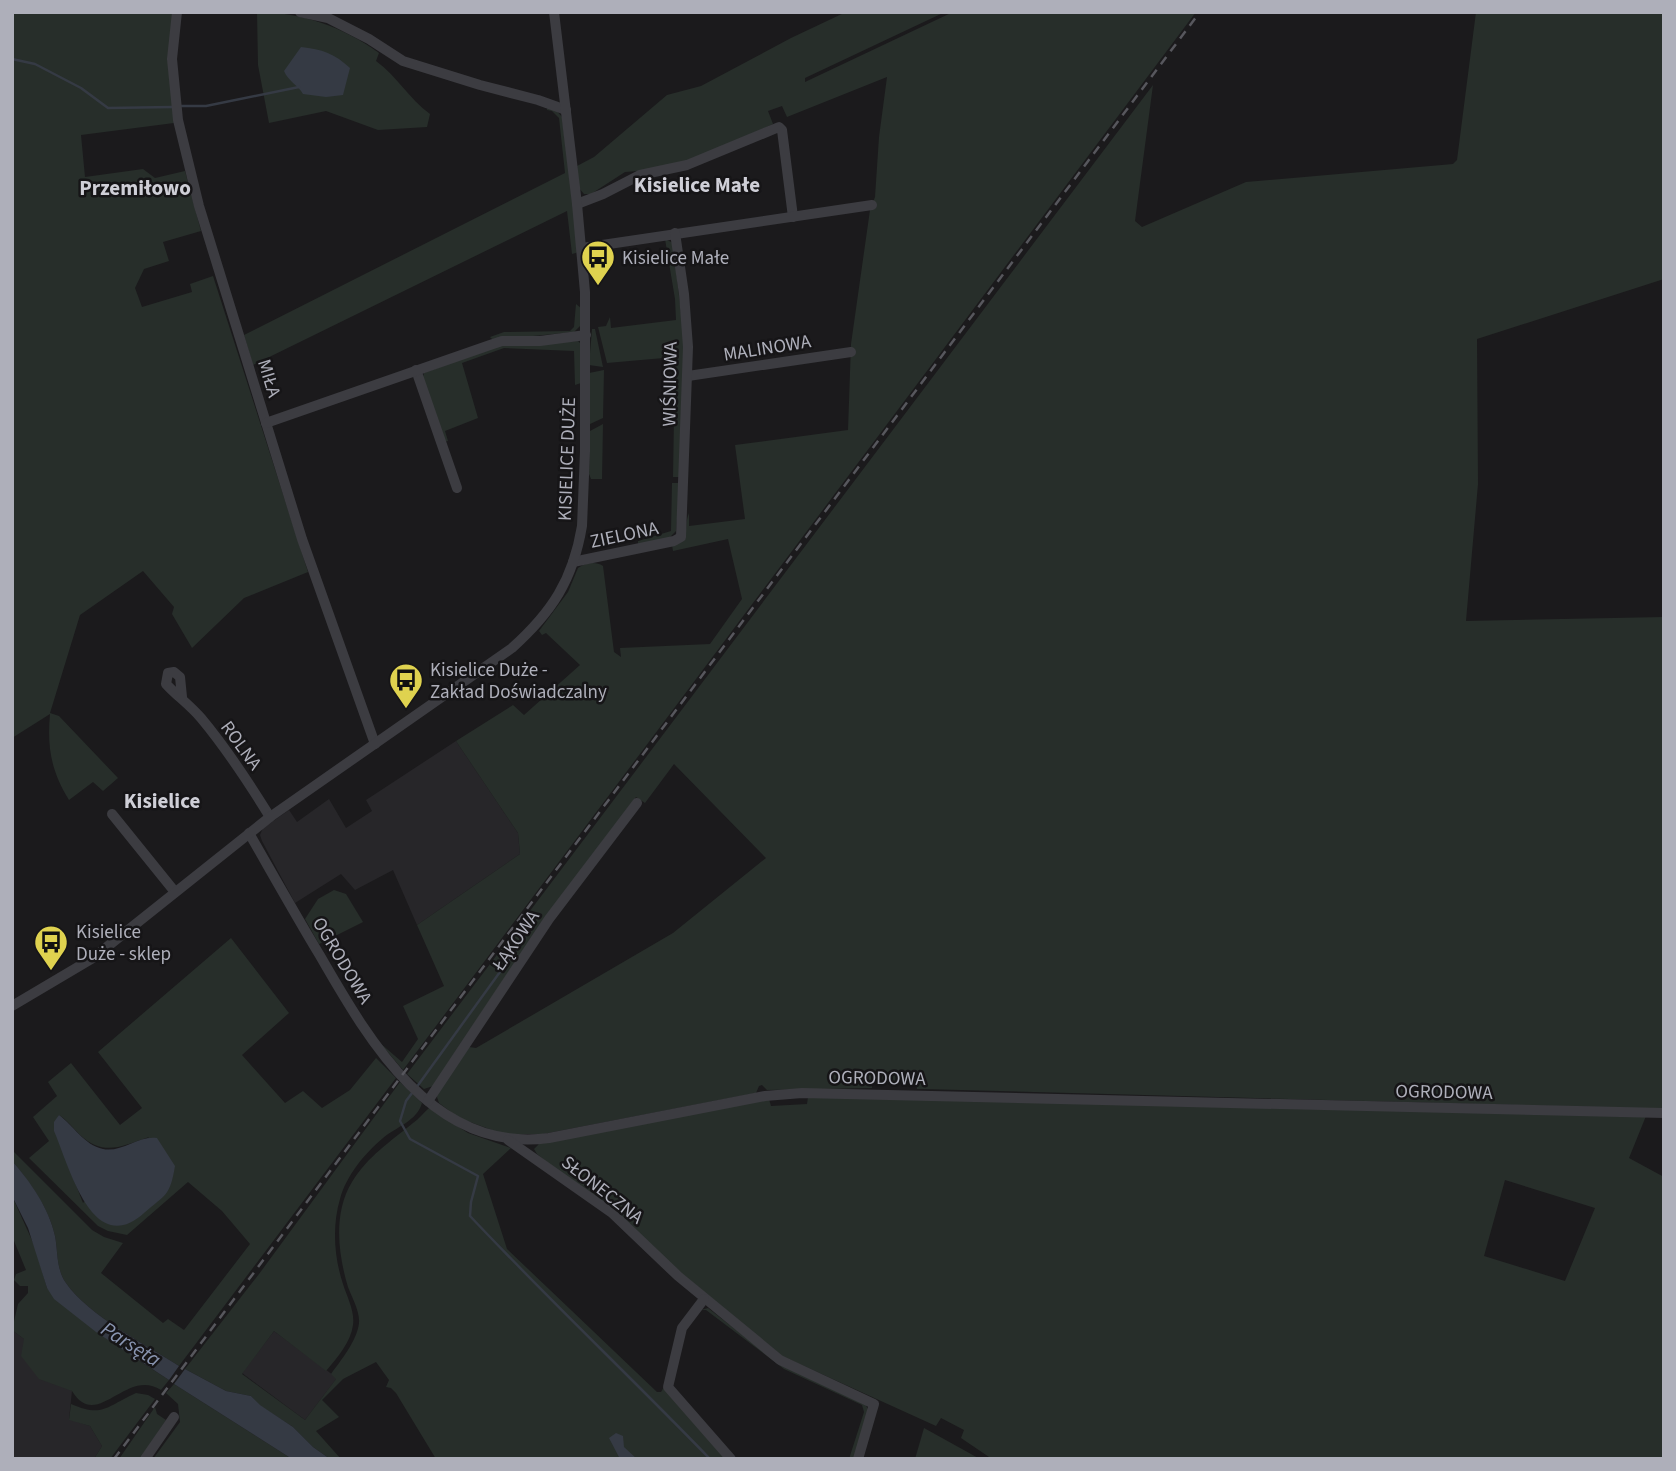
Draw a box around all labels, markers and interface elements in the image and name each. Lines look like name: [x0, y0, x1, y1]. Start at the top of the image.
district label: Kisielice Małe: [634, 170, 760, 200]
district label: Przemiłowo: [79, 173, 191, 203]
bus stop icon: Kisielice Małe: [579, 238, 617, 287]
place label: Kisielice Małe: [622, 245, 729, 272]
street label: MALINOWA: [721, 328, 814, 369]
street label: WIŚNIOWA: [656, 341, 685, 427]
street label: MIŁA: [250, 356, 287, 402]
street label: KISIELICE DUŻE: [552, 396, 583, 522]
street label: ZIELONA: [588, 515, 662, 556]
place label: Kisielice Duże - Zakład Doświadczalny: [430, 657, 607, 706]
bus stop icon: Kisielice Duże - Zakład Doświadczalny: [387, 661, 425, 710]
street label: ROLNA: [214, 716, 268, 777]
district label: Kisielice: [124, 786, 200, 816]
street label: ŁĄKOWA: [485, 904, 547, 978]
street label: OGRODOWA: [305, 912, 379, 1010]
place label: Kisielice Duże - sklep: [76, 919, 171, 968]
bus stop icon: Kisielice Duże - sklep: [32, 923, 70, 972]
street label: OGRODOWA: [828, 1064, 926, 1093]
street label: OGRODOWA: [1395, 1078, 1493, 1107]
street label: SŁONECZNA: [555, 1150, 649, 1231]
water label: Parsęta: [95, 1314, 167, 1374]

